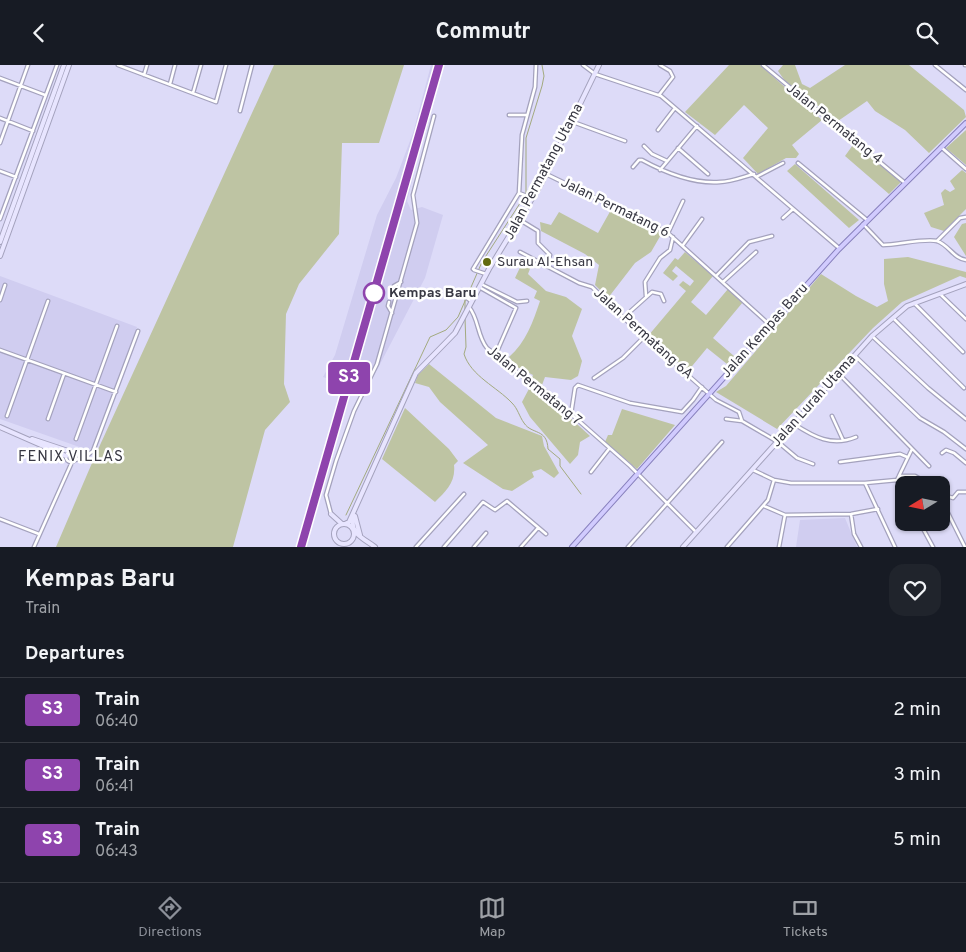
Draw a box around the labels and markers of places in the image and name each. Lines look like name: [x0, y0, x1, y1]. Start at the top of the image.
place label: Surau Al-Ehsan: [497, 254, 593, 271]
marker: Surau Al-Ehsan: [481, 256, 493, 268]
marker: Kempas Baru: [363, 282, 385, 304]
place label: Kempas Baru: [389, 285, 477, 302]

